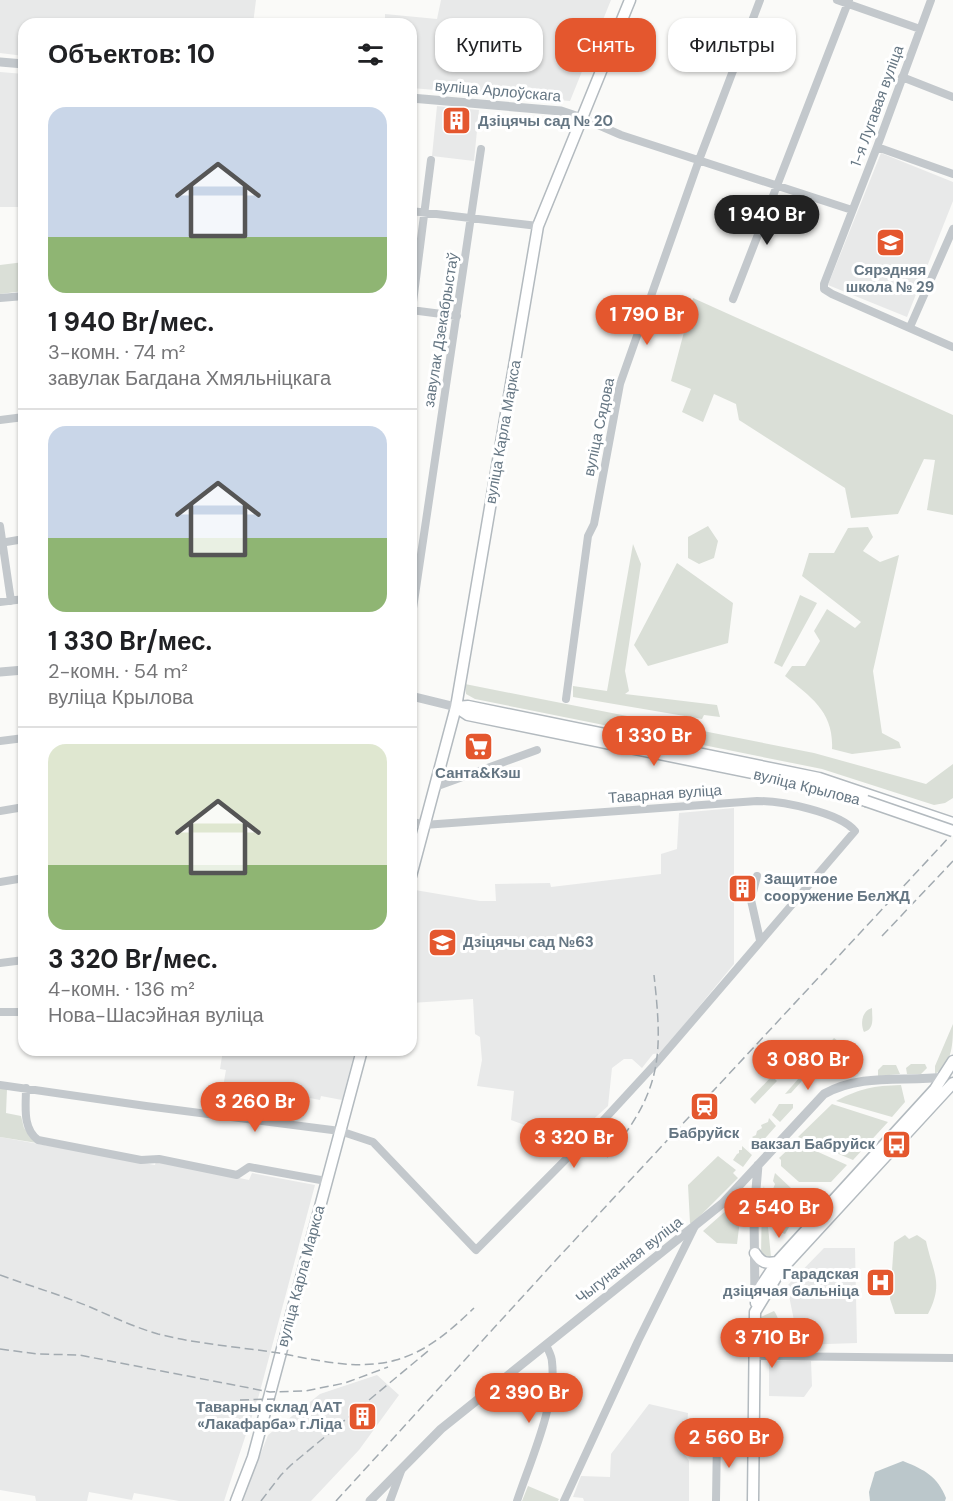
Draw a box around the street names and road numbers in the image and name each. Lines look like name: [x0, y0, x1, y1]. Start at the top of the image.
street label: 1-я Лугавая вуліца: [846, 42, 909, 170]
street label: вуліца Арлоўскага: [434, 76, 563, 107]
street label: завулак Дзекабрыстаў: [419, 251, 463, 409]
street label: вуліца Карла Маркса: [480, 358, 526, 505]
street label: вуліца Сядова: [579, 375, 619, 478]
street label: вуліца Крылова: [752, 764, 863, 810]
street label: Таварная вуліца: [607, 780, 723, 808]
street label: вуліца Карла Маркса: [272, 1202, 330, 1349]
street label: Чыгуначная вуліца: [571, 1212, 687, 1308]

